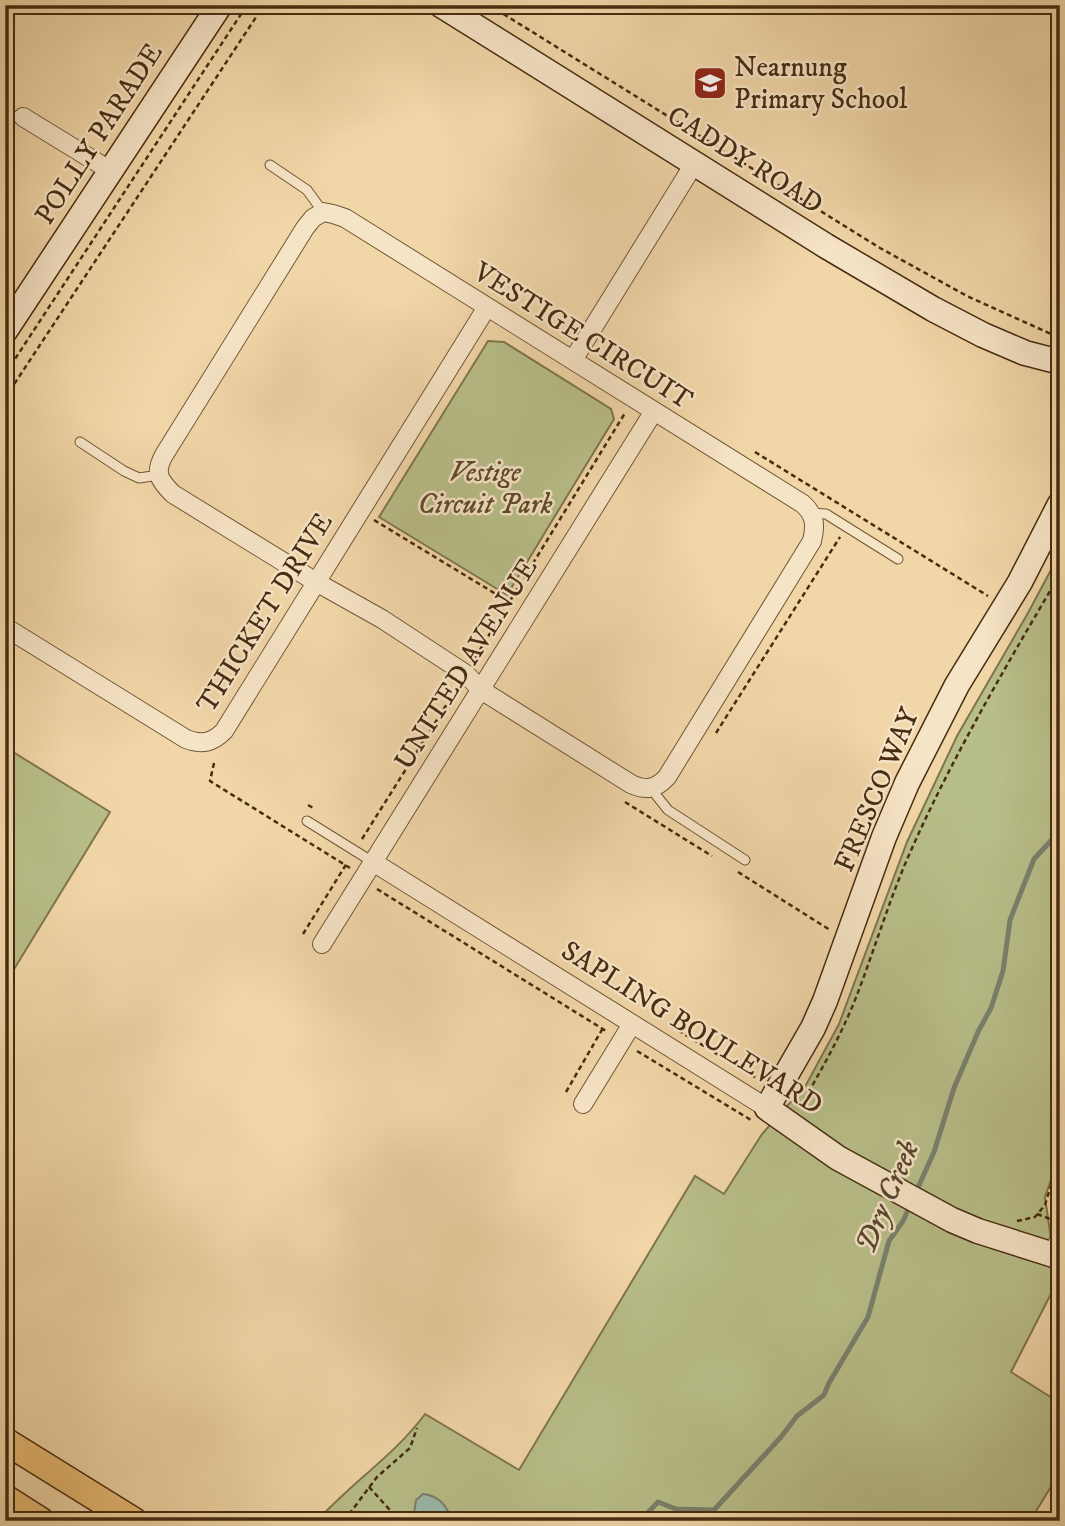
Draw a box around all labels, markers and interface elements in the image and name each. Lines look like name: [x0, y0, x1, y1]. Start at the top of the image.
street label: POLLY PARADE: [27, 37, 171, 231]
place label: Nearnung Primary School: [734, 50, 908, 117]
school or university icon: Nearnung Primary School: [691, 64, 729, 102]
street label: CADDY ROAD: [660, 98, 830, 222]
street label: VESTIGE CIRCUIT: [466, 254, 699, 418]
park label: Vestige Circuit Park: [418, 455, 553, 522]
street label: THICKET DRIVE: [189, 506, 341, 720]
street label: UNITED AVENUE: [387, 552, 545, 776]
street label: FRESCO WAY: [827, 703, 927, 877]
street label: SAPLING BOULEVARD: [555, 933, 829, 1123]
water label: Dry Creek: [848, 1135, 928, 1259]

